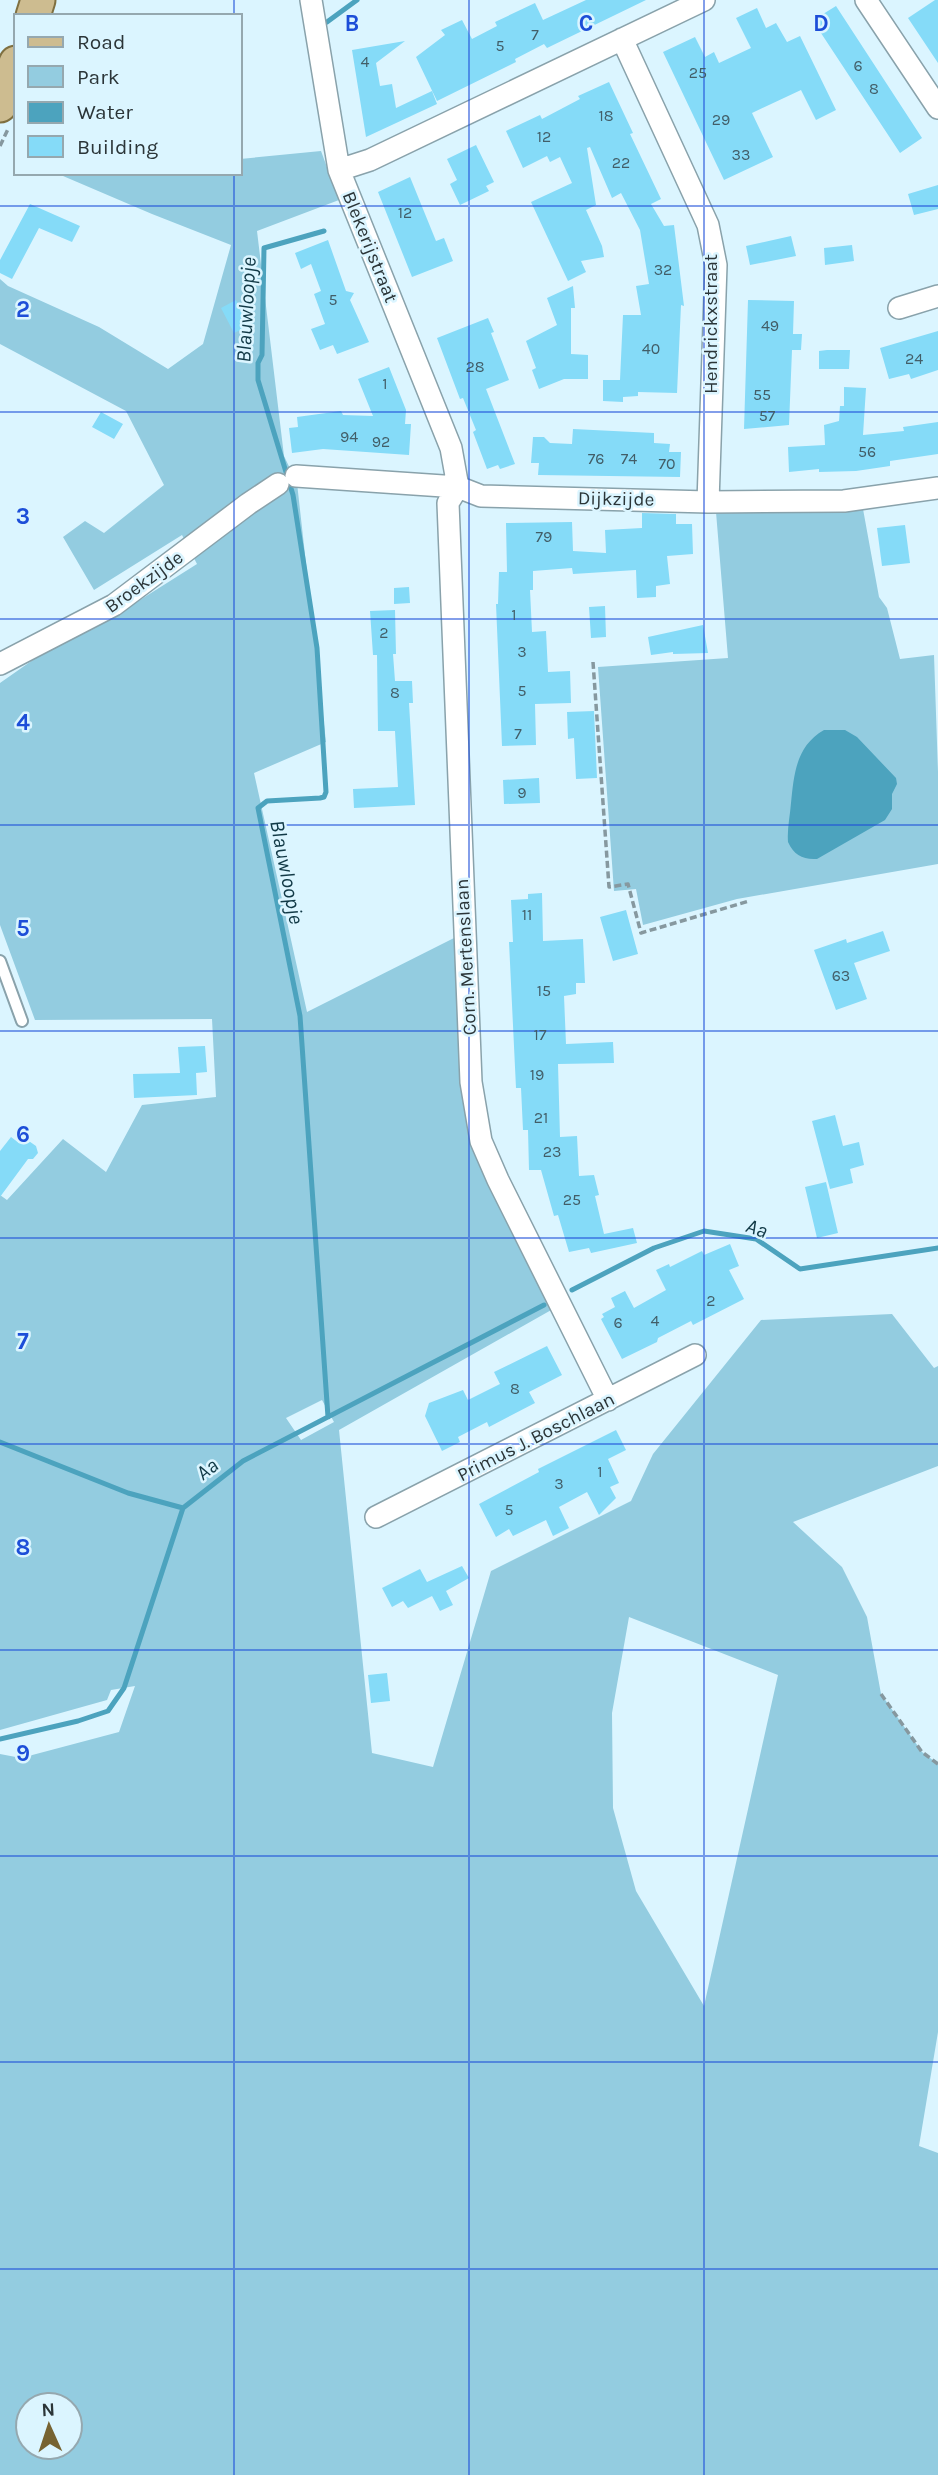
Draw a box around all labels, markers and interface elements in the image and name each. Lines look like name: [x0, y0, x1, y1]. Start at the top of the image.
text: B: [345, 10, 359, 37]
text: C: [579, 10, 593, 37]
text: D: [813, 10, 829, 37]
legend: [14, 14, 242, 175]
house number: 7: [531, 25, 539, 44]
text: Road: [77, 30, 125, 54]
house number: 5: [495, 36, 505, 55]
house number: 4: [361, 52, 370, 71]
house number: 6: [853, 56, 863, 75]
house number: 25: [689, 63, 707, 82]
text: Park: [77, 65, 120, 89]
house number: 8: [869, 79, 879, 98]
text: Water: [77, 100, 133, 124]
house number: 18: [598, 106, 614, 125]
house number: 29: [712, 110, 730, 129]
house number: 12: [537, 127, 551, 146]
text: Building: [77, 135, 158, 159]
house number: 33: [732, 145, 750, 164]
house number: 22: [612, 153, 630, 172]
street label: Blekerijstraat: [338, 188, 402, 306]
house number: 12: [398, 203, 412, 222]
street label: Hendrickxstraat: [700, 254, 722, 394]
water label: Blauwloopje: [231, 256, 261, 363]
house number: 32: [654, 260, 672, 279]
house number: 5: [328, 290, 338, 309]
text: 2: [16, 296, 30, 323]
house number: 49: [761, 316, 779, 335]
house number: 40: [642, 339, 660, 358]
house number: 24: [905, 349, 923, 368]
house number: 28: [465, 357, 485, 376]
house number: 1: [382, 374, 388, 393]
house number: 55: [753, 385, 771, 404]
house number: 57: [759, 406, 776, 425]
house number: 94: [340, 427, 358, 446]
house number: 92: [372, 432, 390, 451]
house number: 56: [858, 442, 876, 461]
house number: 76: [588, 449, 604, 468]
house number: 74: [621, 449, 637, 468]
house number: 70: [658, 454, 676, 473]
street label: Dijkzijde: [578, 487, 654, 511]
text: 3: [16, 503, 30, 530]
house number: 79: [536, 527, 552, 546]
street label: Broekzijde: [101, 546, 187, 618]
house number: 1: [511, 605, 517, 624]
house number: 2: [379, 623, 389, 642]
house number: 3: [517, 642, 527, 661]
house number: 5: [517, 681, 527, 700]
house number: 8: [390, 683, 400, 702]
text: 4: [16, 709, 30, 736]
house number: 7: [514, 724, 522, 743]
house number: 9: [517, 783, 527, 802]
water label: Blauwloopje: [265, 818, 309, 926]
street label: Corn. Mertenslaan: [451, 878, 481, 1036]
house number: 11: [522, 905, 532, 924]
text: 5: [16, 915, 30, 942]
house number: 63: [832, 966, 850, 985]
house number: 15: [537, 981, 551, 1000]
house number: 17: [534, 1025, 547, 1044]
house number: 19: [530, 1065, 544, 1084]
house number: 21: [534, 1108, 548, 1127]
text: 6: [16, 1121, 30, 1148]
house number: 23: [543, 1142, 561, 1161]
house number: 25: [563, 1190, 581, 1209]
water label: Aa: [743, 1213, 771, 1243]
house number: 2: [706, 1291, 716, 1310]
house number: 4: [651, 1311, 660, 1330]
house number: 6: [613, 1313, 623, 1332]
text: 7: [17, 1328, 29, 1355]
house number: 8: [510, 1379, 520, 1398]
street label: Primus J. Boschlaan: [454, 1388, 618, 1486]
water label: Aa: [191, 1453, 223, 1485]
house number: 1: [597, 1462, 603, 1481]
house number: 3: [554, 1474, 564, 1493]
house number: 5: [504, 1500, 514, 1519]
text: 8: [16, 1534, 30, 1561]
text: 9: [16, 1740, 30, 1767]
north arrow: [14, 2391, 84, 2461]
text: N: [41, 2399, 56, 2421]

